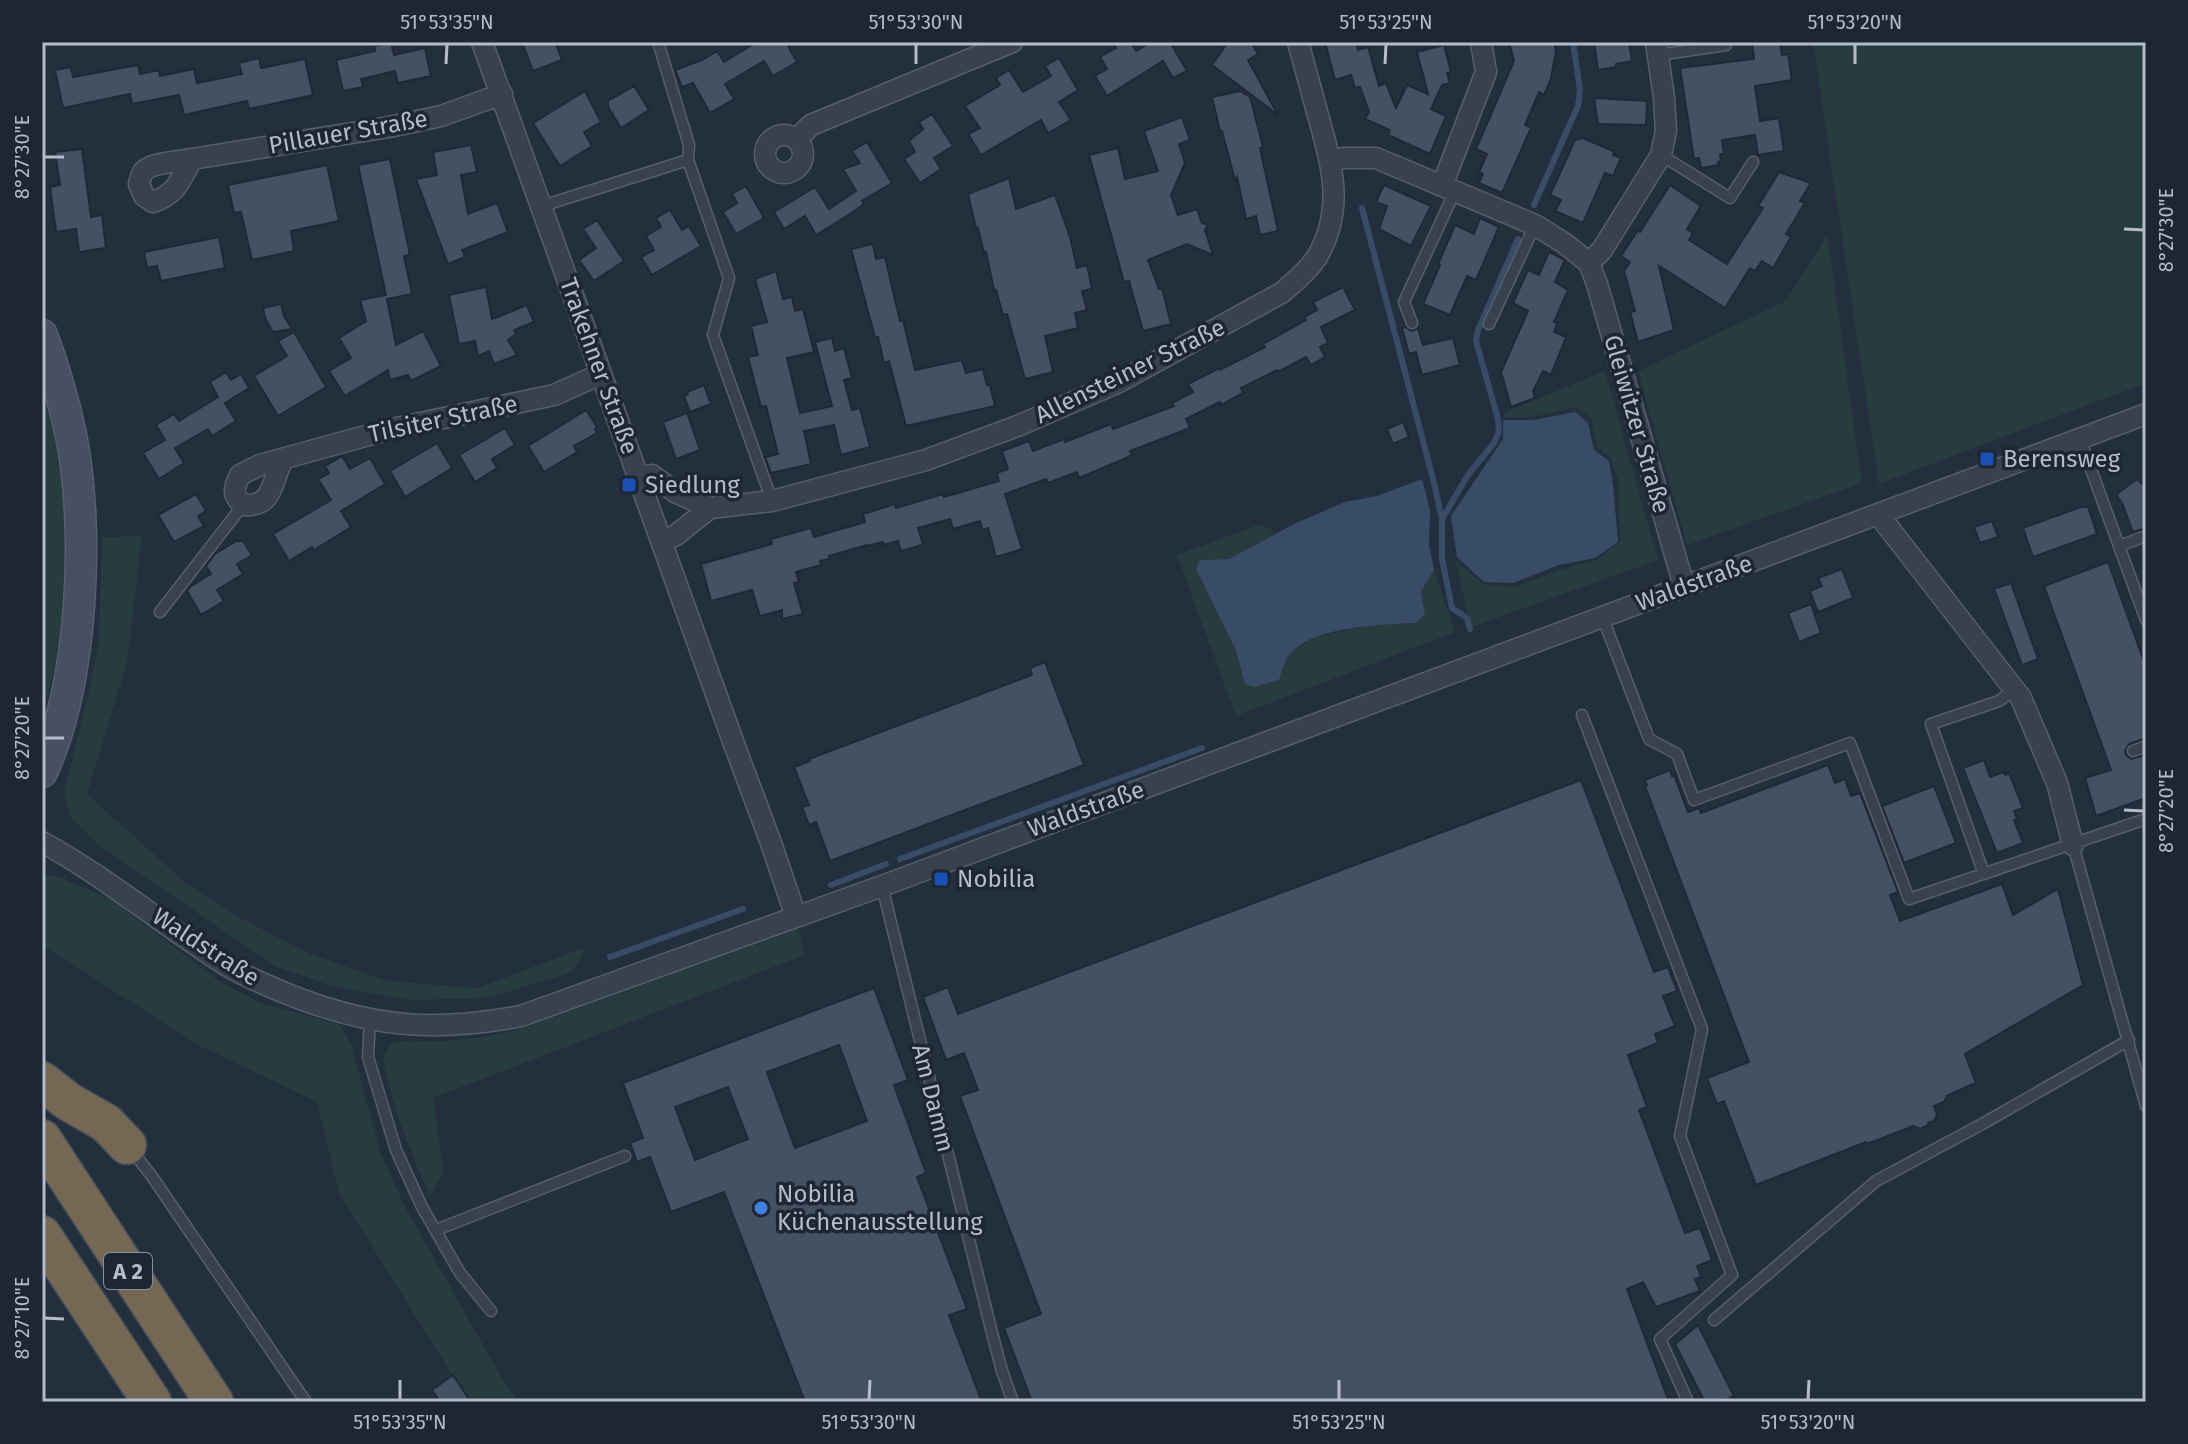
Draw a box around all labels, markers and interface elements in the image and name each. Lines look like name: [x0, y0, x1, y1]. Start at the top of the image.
text: 51°53'35"N: [400, 10, 494, 34]
text: 51°53'30"N: [869, 10, 963, 34]
text: 51°53'25"N: [1339, 10, 1433, 34]
text: 51°53'20"N: [1808, 10, 1902, 34]
street label: Pillauer Straße: [266, 104, 430, 160]
text: 8°27'30"E: [10, 115, 34, 199]
text: 8°27'30"E: [2154, 188, 2178, 272]
street label: Trakehner Straße: [554, 274, 644, 458]
street label: Allensteiner Straße: [1031, 313, 1229, 429]
street label: Gleiwitzer Straße: [1598, 332, 1676, 516]
street label: Tilsiter Straße: [366, 390, 520, 448]
place label: Berensweg: [2003, 445, 2121, 473]
marker: Berensweg: [1978, 450, 1996, 468]
place label: Siedlung: [645, 471, 740, 499]
marker: Siedlung: [620, 476, 638, 494]
street label: Waldstraße: [1632, 549, 1756, 617]
text: 8°27'20"E: [10, 696, 34, 780]
text: 8°27'20"E: [2154, 769, 2178, 853]
street label: Waldstraße: [1024, 775, 1148, 843]
place label: Nobilia: [957, 865, 1035, 893]
marker: Nobilia: [932, 870, 950, 888]
street label: Waldstraße: [147, 902, 265, 992]
street label: Am Damm: [906, 1041, 960, 1155]
place label: Nobilia Küchenausstellung: [777, 1180, 983, 1236]
marker: Nobilia Küchenausstellung: [752, 1199, 770, 1217]
road number: A 2: [104, 1253, 152, 1289]
text: 8°27'10"E: [10, 1277, 34, 1359]
text: 51°53'35"N: [353, 1410, 447, 1434]
text: 51°53'30"N: [822, 1410, 916, 1434]
text: 51°53'25"N: [1292, 1410, 1386, 1434]
text: 51°53'20"N: [1761, 1410, 1855, 1434]

